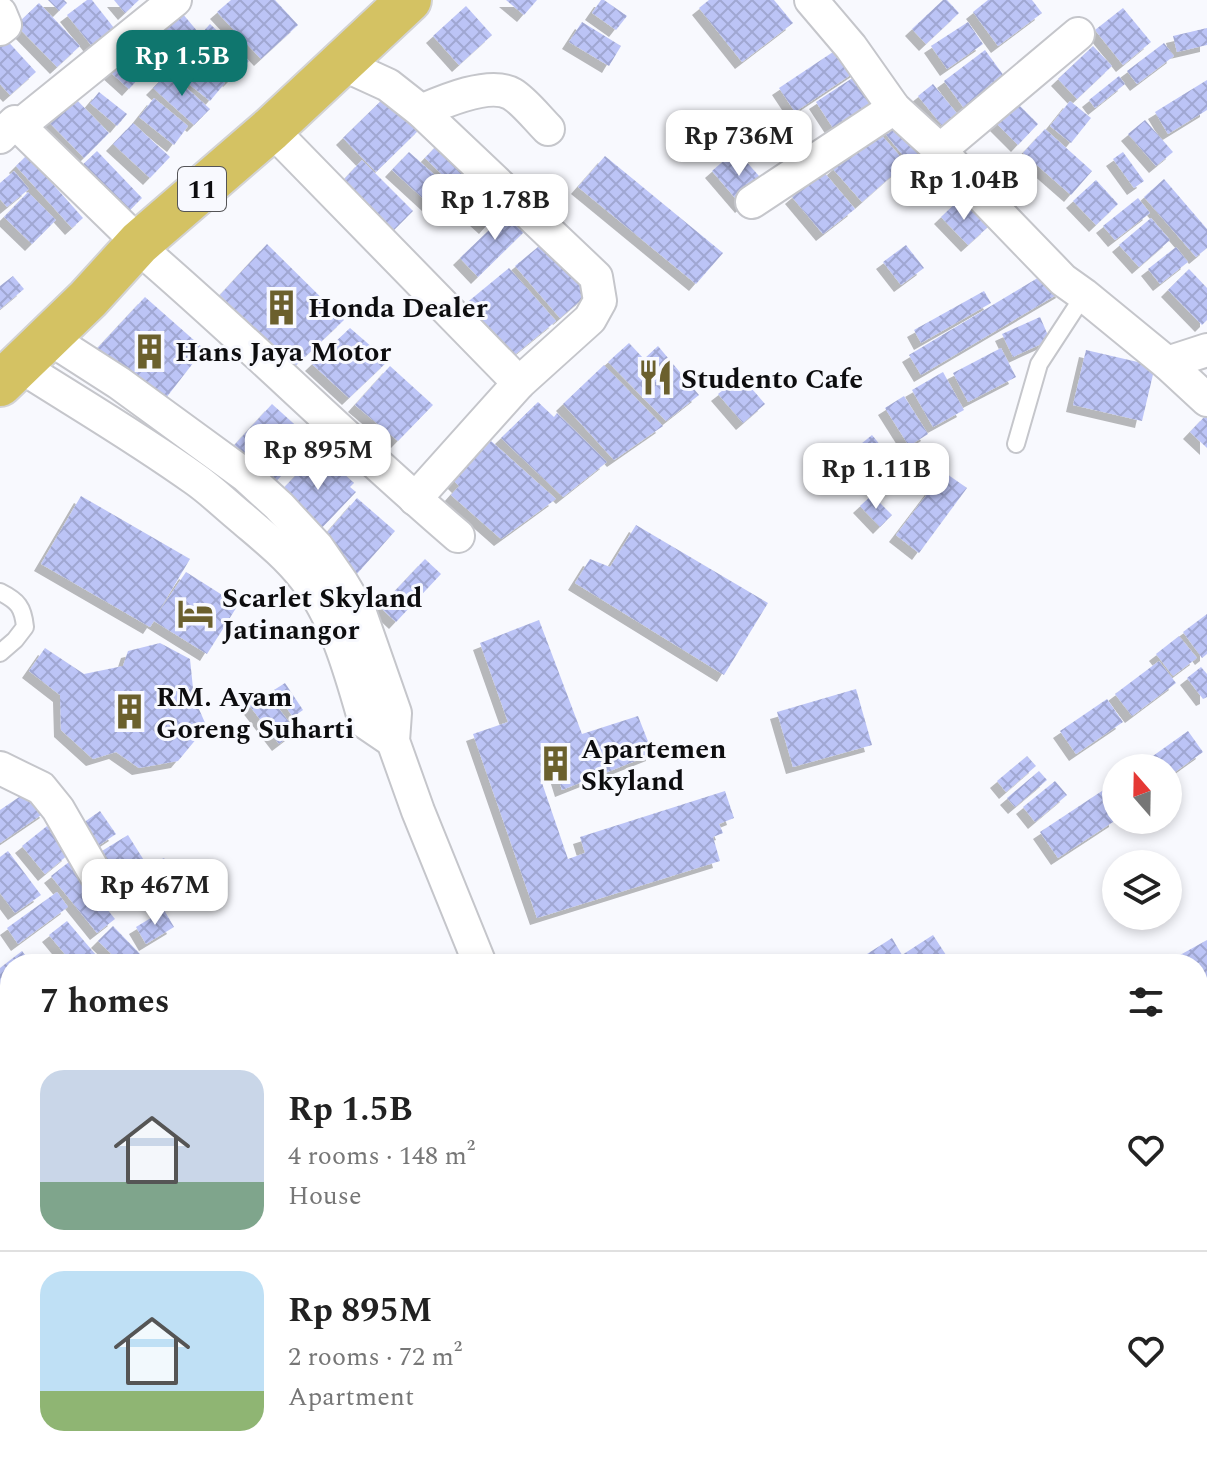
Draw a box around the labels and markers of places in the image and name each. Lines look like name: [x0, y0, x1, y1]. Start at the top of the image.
pin: Rp 1.5B: [108, 30, 256, 98]
pin: Rp 736M: [665, 110, 813, 178]
pin: Rp 1.04B: [881, 154, 1047, 222]
pin: Rp 1.78B: [412, 174, 578, 242]
place label: Honda Dealer: [308, 287, 488, 330]
building icon: Honda Dealer: [263, 288, 301, 326]
place label: Hans Jaya Motor: [175, 331, 391, 374]
building icon: Hans Jaya Motor: [130, 332, 168, 370]
place label: Studento Cafe: [681, 358, 863, 401]
restaurant icon: Studento Cafe: [636, 359, 674, 397]
pin: Rp 895M: [244, 424, 392, 492]
pin: Rp 1.11B: [793, 443, 959, 511]
place label: Scarlet Skyland Jatinangor: [222, 577, 423, 652]
hotel icon: Scarlet Skyland Jatinangor: [177, 594, 215, 632]
place label: RM. Ayam Goreng Suharti: [156, 676, 354, 751]
building icon: RM. Ayam Goreng Suharti: [111, 693, 149, 731]
place label: Apartemen Skyland: [581, 728, 727, 803]
building icon: Apartemen Skyland: [536, 745, 574, 783]
pin: Rp 467M: [81, 859, 229, 927]

